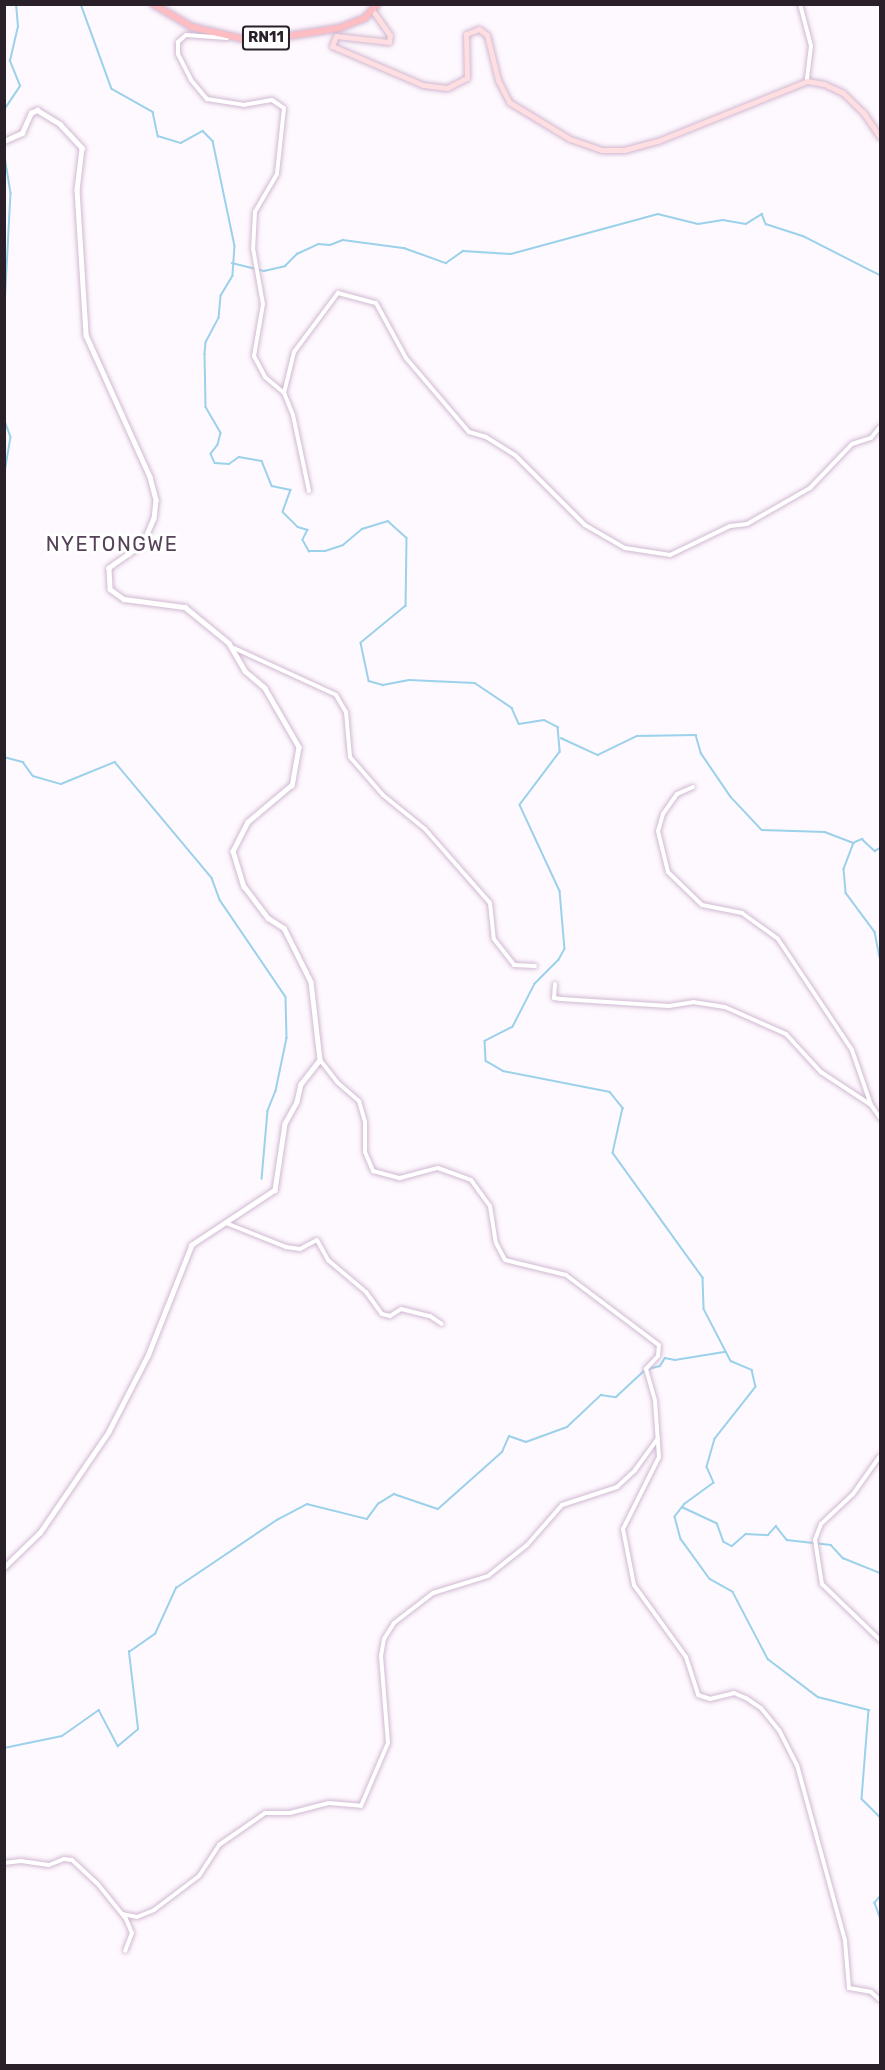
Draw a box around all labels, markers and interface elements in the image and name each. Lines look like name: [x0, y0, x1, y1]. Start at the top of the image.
road number: RN11: [240, 26, 292, 50]
district label: NYETONGWE: [46, 532, 178, 556]

